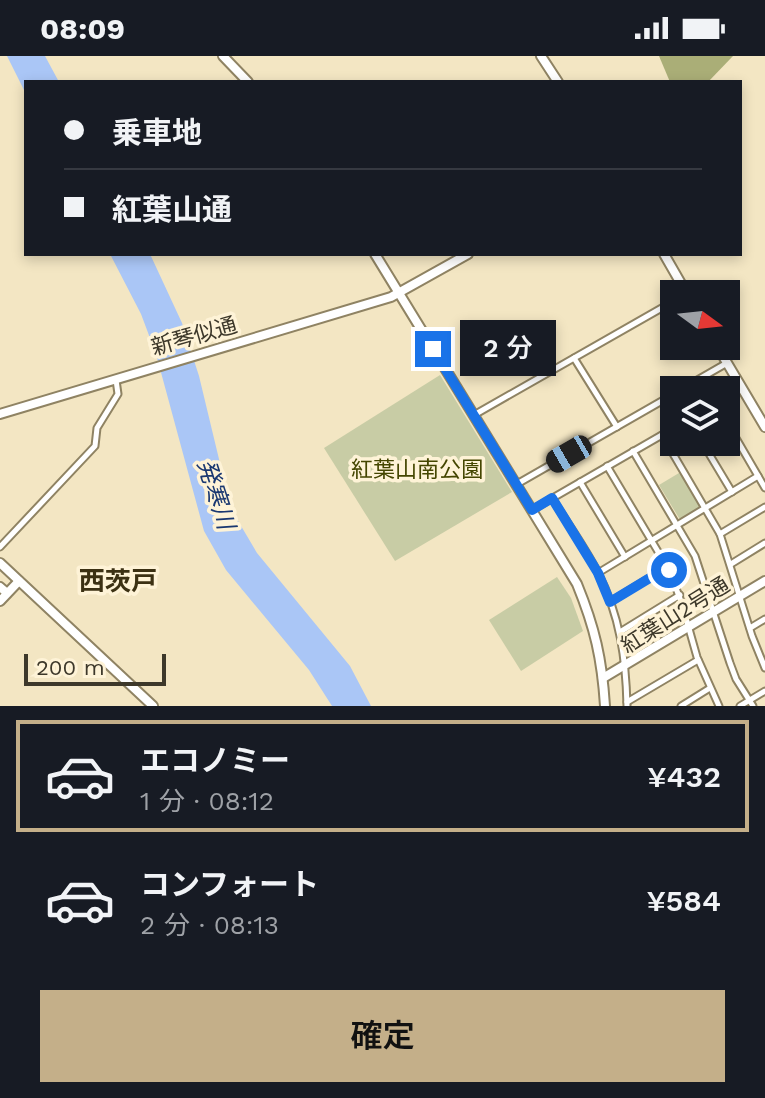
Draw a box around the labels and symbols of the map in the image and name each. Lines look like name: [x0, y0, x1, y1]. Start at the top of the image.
north arrow: [660, 280, 740, 360]
street label: 新琴似通: [148, 312, 240, 360]
callout: 2 分: [461, 321, 557, 377]
route end: [415, 331, 451, 367]
car: [542, 432, 596, 476]
water label: 発寒川: [192, 455, 241, 535]
park label: 紅葉山南公園: [351, 457, 483, 482]
route start: [651, 552, 687, 588]
district label: 西茨戸: [79, 566, 157, 596]
street label: 紅葉山2号通: [616, 572, 734, 658]
scale bar: [24, 650, 166, 686]

